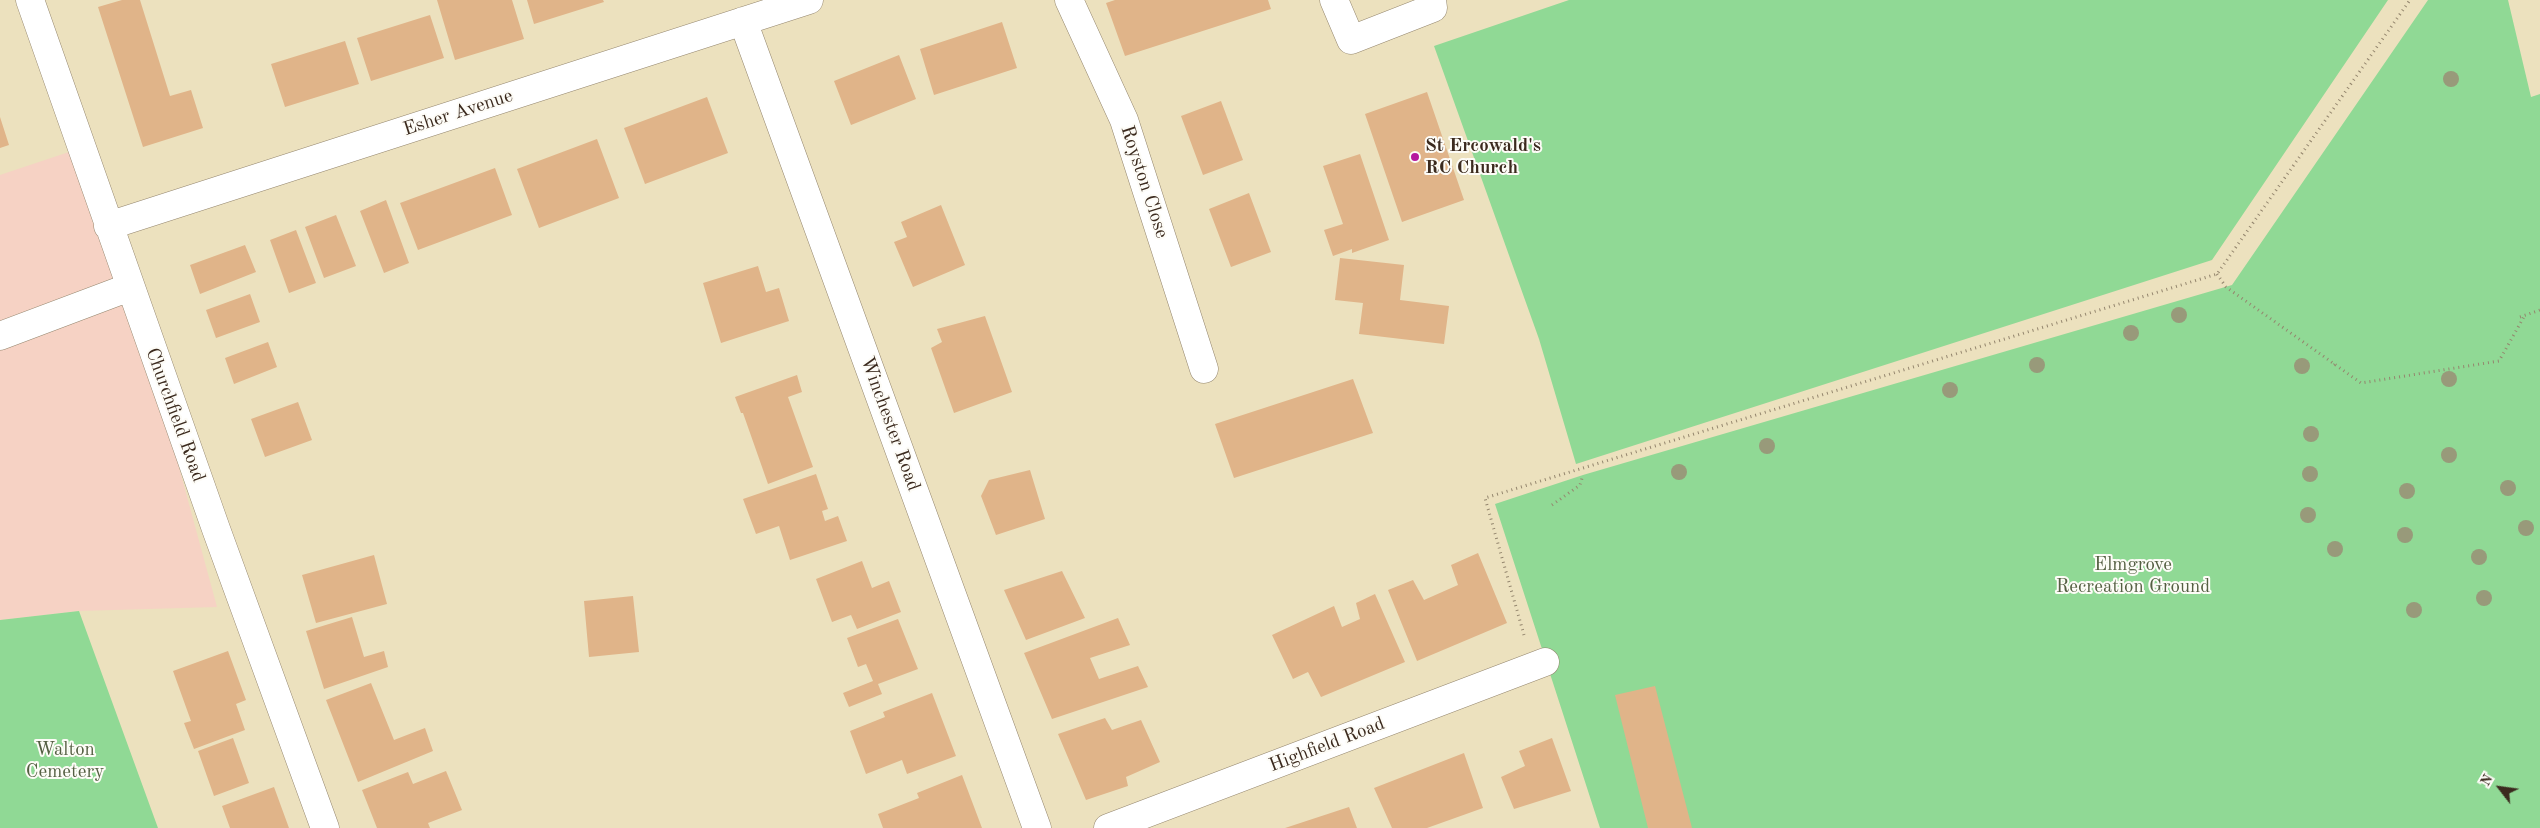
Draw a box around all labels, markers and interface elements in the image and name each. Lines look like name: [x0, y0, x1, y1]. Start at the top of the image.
street label: Esher Avenue: [400, 85, 516, 141]
street label: Royston Close: [1115, 123, 1173, 241]
place label: St Ercowald's RC Church: [1425, 135, 1541, 179]
marker: St Ercowald's RC Church: [1409, 151, 1421, 163]
street label: Churchfield Road: [140, 345, 210, 485]
street label: Winchester Road: [855, 354, 925, 494]
park label: Elmgrove Recreation Ground: [2056, 554, 2210, 598]
street label: Highfield Road: [1266, 712, 1388, 778]
park label: Walton Cemetery: [26, 739, 104, 783]
north arrow: [2475, 763, 2525, 813]
text: N: [2478, 772, 2496, 789]

